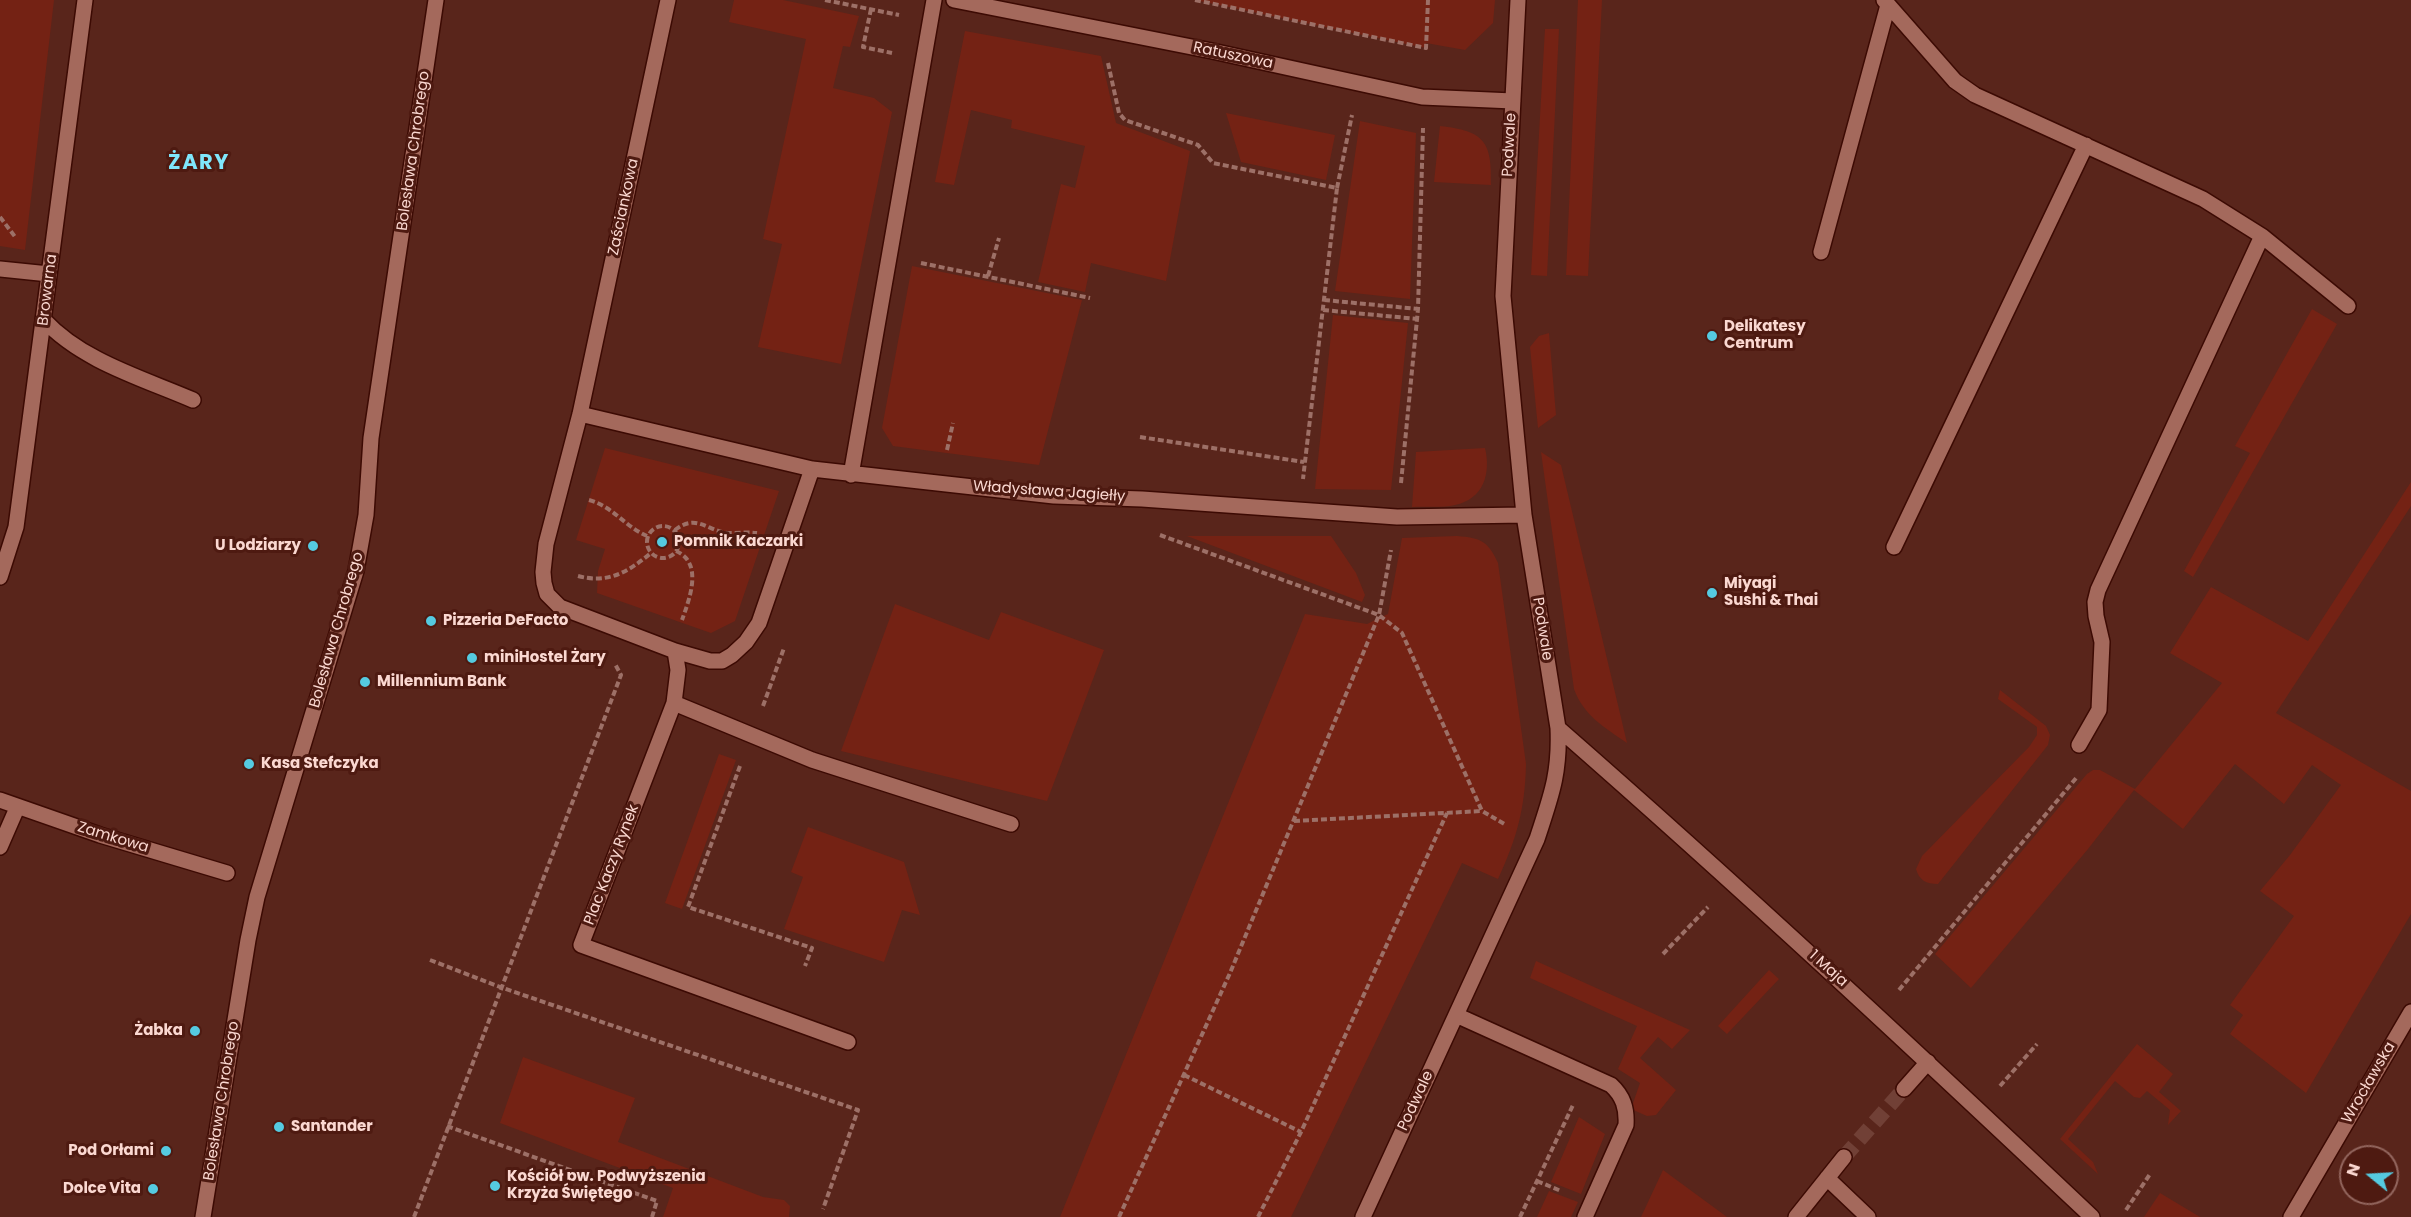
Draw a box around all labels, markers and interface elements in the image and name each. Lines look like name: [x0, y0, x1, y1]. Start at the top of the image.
street label: Ratuszowa: [1192, 39, 1274, 73]
street label: Bolesława Chrobrego: [394, 70, 434, 232]
street label: Podwale: [1499, 113, 1521, 177]
district label: ŻARY: [168, 151, 230, 177]
street label: Zaściankowa: [605, 157, 643, 257]
street label: Browarna: [35, 253, 61, 327]
place label: Delikatesy Centrum: [1724, 318, 1806, 353]
marker: Delikatesy Centrum: [1705, 329, 1719, 343]
street label: Władysława Jagiełły: [972, 478, 1126, 506]
place label: Pomnik Kaczarki: [674, 533, 803, 551]
marker: Pomnik Kaczarki: [655, 535, 669, 549]
place label: U Lodziarzy: [215, 537, 301, 555]
marker: U Lodziarzy: [306, 539, 320, 553]
street label: Bolesława Chrobrego: [306, 550, 368, 710]
place label: Miyagi Sushi & Thai: [1724, 575, 1818, 610]
marker: Miyagi Sushi & Thai: [1705, 586, 1719, 600]
street label: Podwale: [1528, 596, 1556, 662]
place label: Pizzeria DeFacto: [443, 612, 568, 630]
marker: Pizzeria DeFacto: [424, 614, 438, 628]
place label: miniHostel Żary: [484, 649, 606, 667]
marker: miniHostel Żary: [465, 651, 479, 665]
place label: Millennium Bank: [377, 673, 507, 691]
marker: Millennium Bank: [358, 675, 372, 689]
place label: Kasa Stefczyka: [261, 755, 379, 773]
marker: Kasa Stefczyka: [242, 757, 256, 771]
street label: Plac Kaczy Rynek: [581, 802, 643, 928]
street label: Zamkowa: [75, 819, 151, 857]
street label: 1 Maja: [1805, 947, 1851, 991]
street label: Bolesława Chrobrego: [201, 1020, 243, 1182]
place label: Żabka: [134, 1022, 183, 1040]
marker: Żabka: [188, 1024, 202, 1038]
street label: Wrocławska: [2338, 1039, 2400, 1127]
street label: Podwale: [1394, 1068, 1438, 1134]
place label: Santander: [291, 1118, 373, 1136]
marker: Santander: [272, 1120, 286, 1134]
place label: Pod Orłami: [68, 1142, 154, 1160]
marker: Pod Orłami: [159, 1144, 173, 1158]
north arrow: [2339, 1145, 2399, 1205]
text: N: [2341, 1161, 2366, 1179]
place label: Kościół pw. Podwyższenia Krzyża Świętego: [507, 1168, 706, 1203]
marker: Kościół pw. Podwyższenia Krzyża Świętego: [488, 1179, 502, 1193]
place label: Dolce Vita: [63, 1180, 141, 1198]
marker: Dolce Vita: [146, 1182, 160, 1196]

